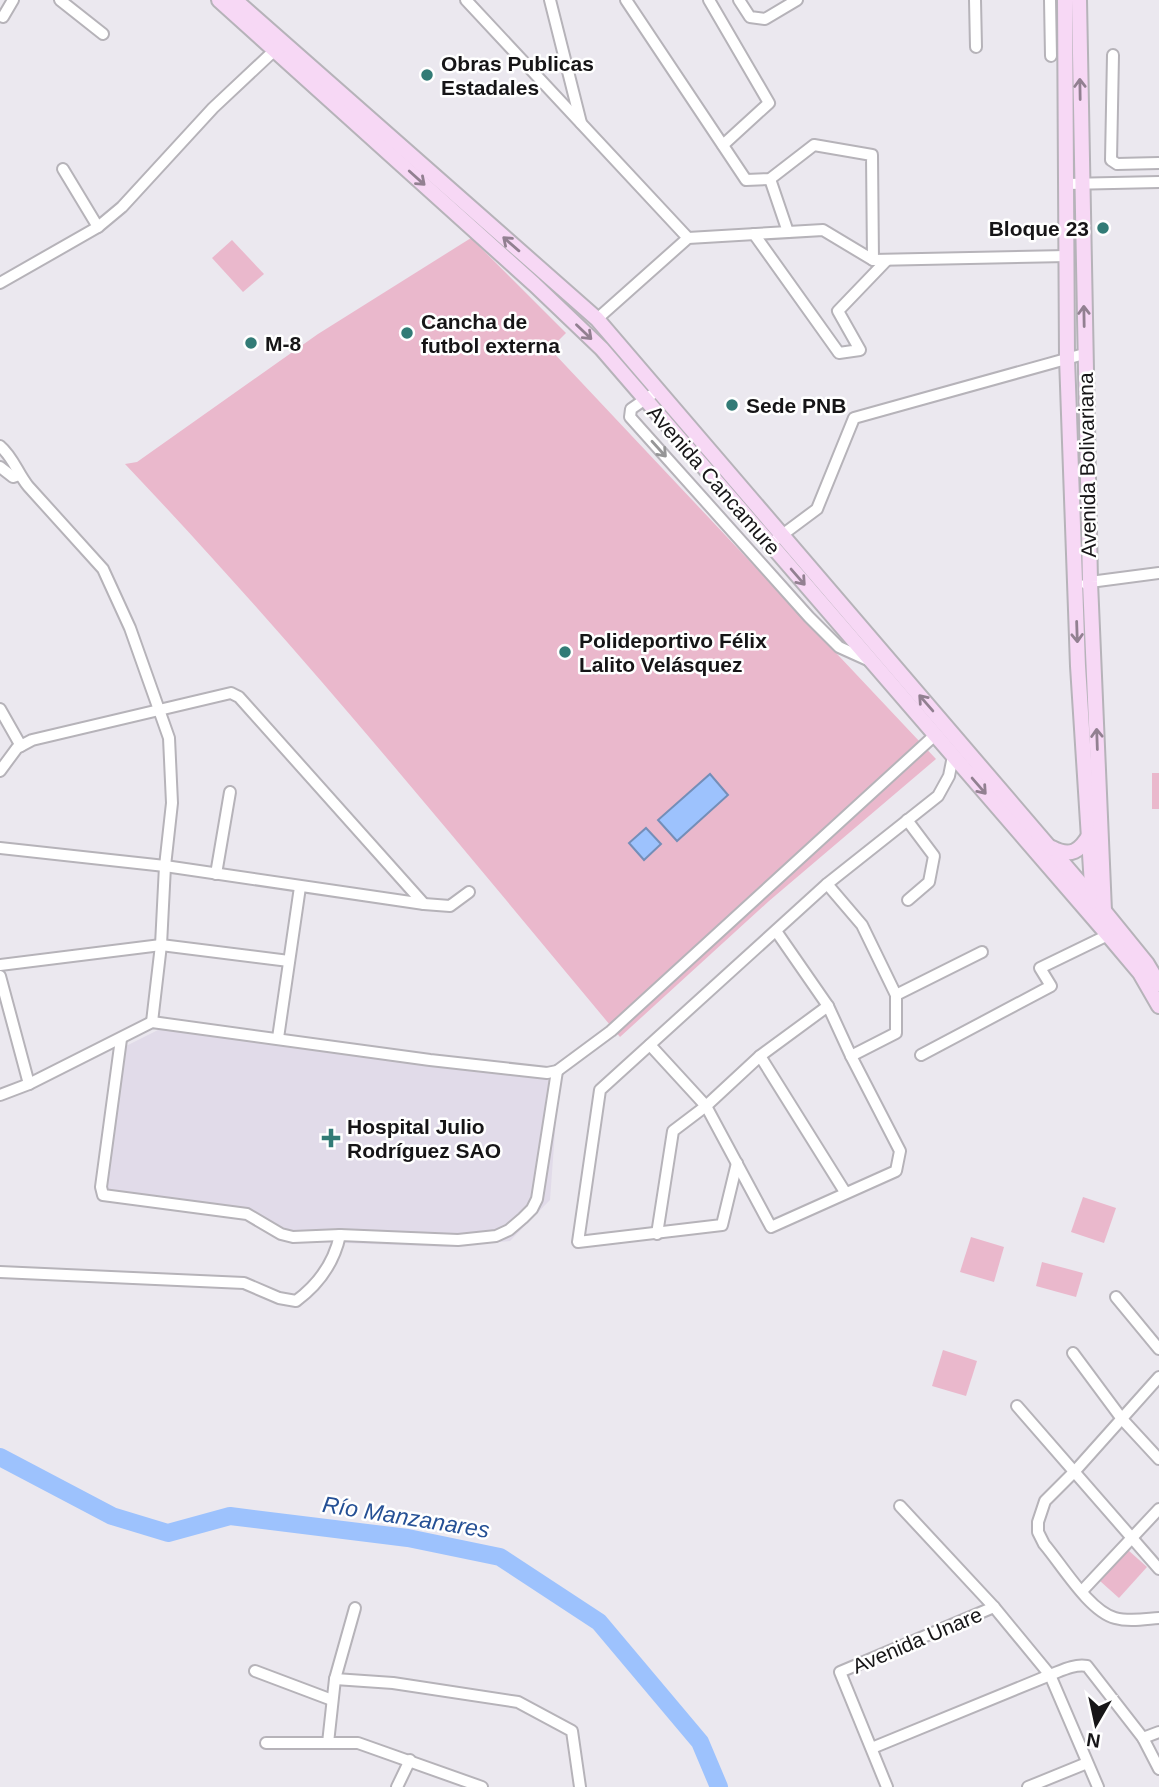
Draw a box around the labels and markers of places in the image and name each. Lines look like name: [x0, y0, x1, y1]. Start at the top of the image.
place label: Obras Publicas Estadales: [441, 52, 594, 99]
marker: Obras Publicas Estadales: [419, 67, 435, 83]
place label: Bloque 23: [989, 217, 1089, 240]
marker: Bloque 23: [1095, 220, 1111, 236]
place label: Cancha de futbol externa: [421, 310, 560, 357]
marker: Cancha de futbol externa: [399, 325, 415, 341]
place label: M-8: [265, 332, 301, 355]
marker: M-8: [243, 335, 259, 351]
place label: Sede PNB: [746, 394, 846, 417]
marker: Sede PNB: [724, 397, 740, 413]
place label: Polideportivo Félix Lalito Velásquez: [579, 629, 767, 676]
marker: Polideportivo Félix Lalito Velásquez: [557, 644, 573, 660]
place label: Hospital Julio Rodríguez SAO: [347, 1115, 501, 1162]
marker: Hospital Julio Rodríguez SAO: [321, 1128, 341, 1148]

